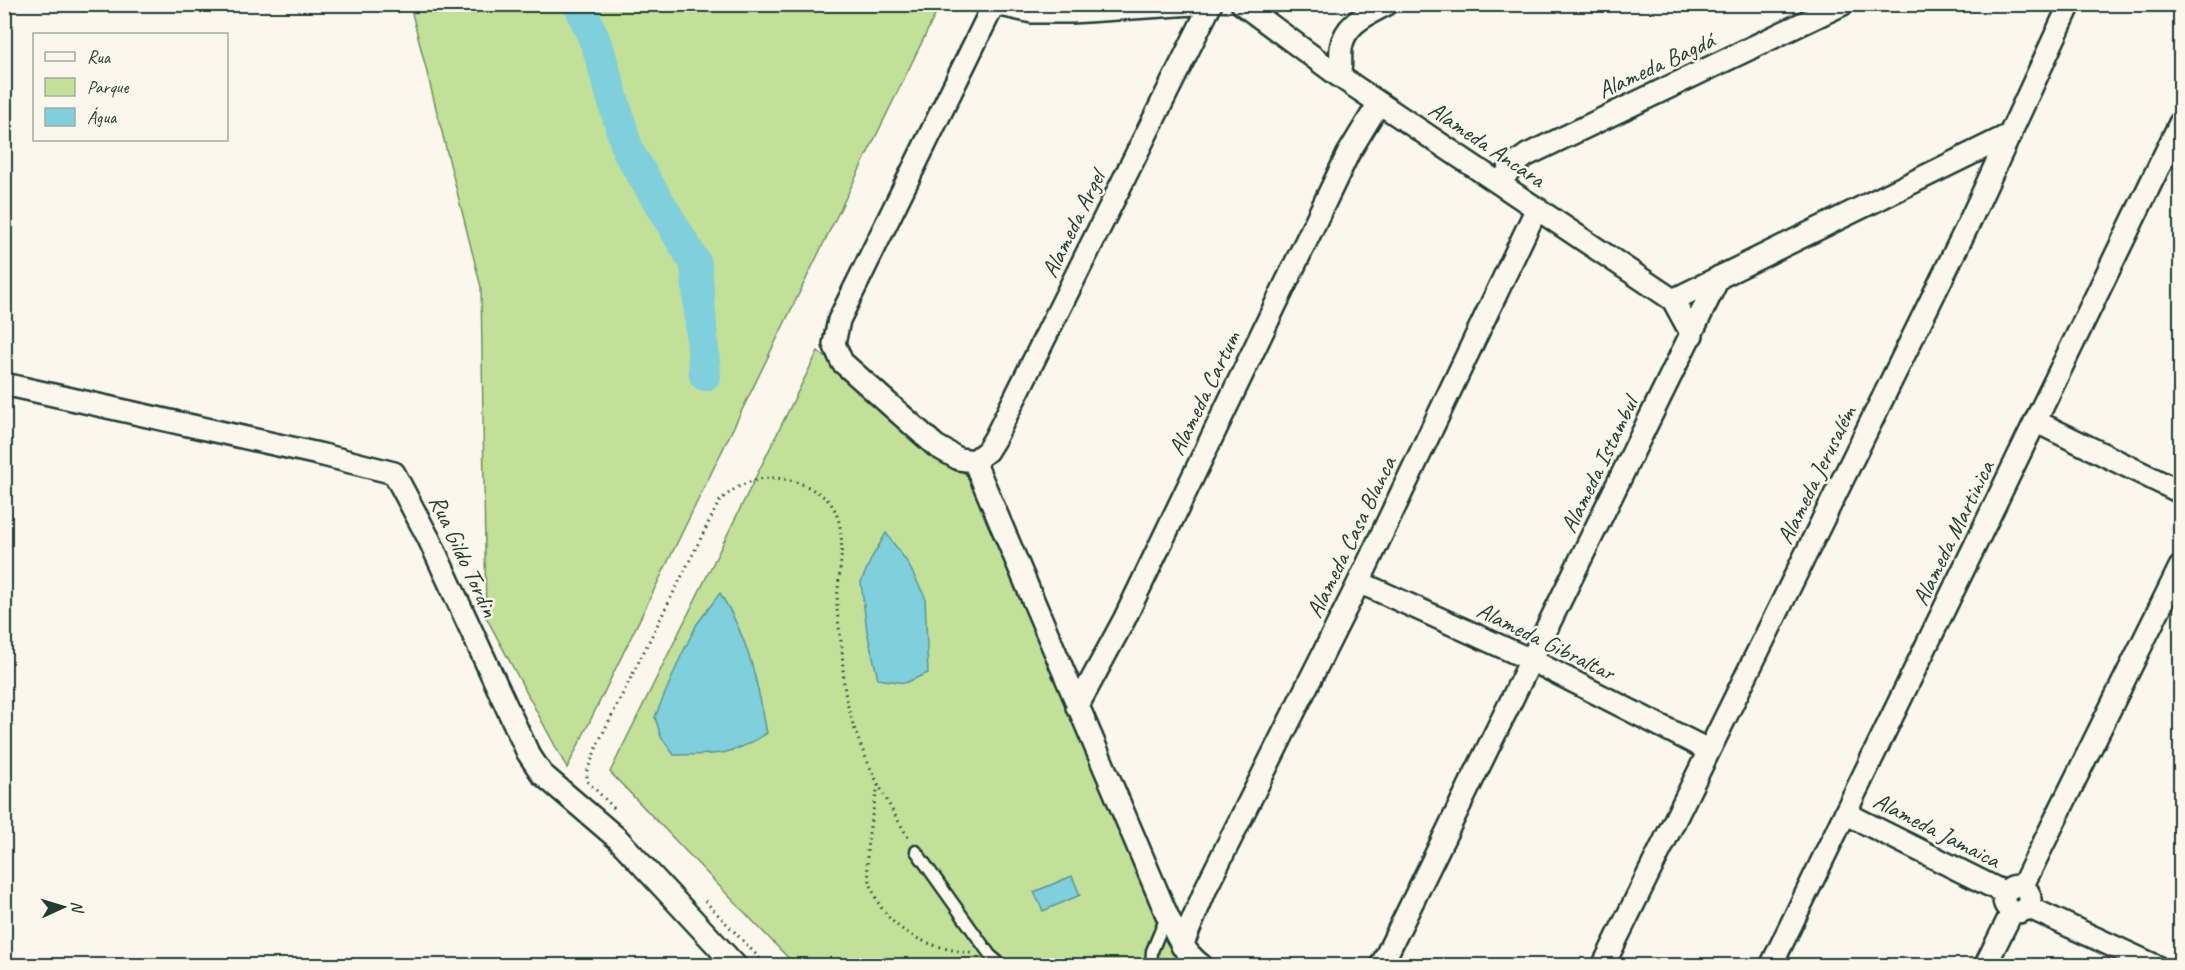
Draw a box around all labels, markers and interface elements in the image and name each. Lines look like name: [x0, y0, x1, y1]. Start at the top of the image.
street label: Alameda Bagdá: [1593, 24, 1722, 105]
legend: [33, 33, 228, 141]
text: Rua: [87, 46, 112, 68]
text: Parque: [87, 76, 129, 98]
street label: Alameda Ancara: [1423, 94, 1552, 195]
text: Água: [87, 106, 118, 128]
street label: Alameda Argel: [1034, 162, 1113, 282]
street label: Alameda Cartum: [1161, 325, 1247, 460]
street label: Alameda Istambul: [1553, 389, 1646, 538]
street label: Alameda Jerusalém: [1770, 399, 1863, 549]
street label: Alameda Casa Blanca: [1299, 450, 1404, 622]
street label: Alameda Martinica: [1905, 454, 2002, 610]
street label: Rua Gildo Tordin: [423, 490, 505, 622]
street label: Alameda Gibraltar: [1472, 595, 1622, 688]
street label: Alameda Jamaica: [1869, 785, 2007, 875]
north arrow: [33, 877, 93, 937]
text: N: [67, 900, 88, 915]

